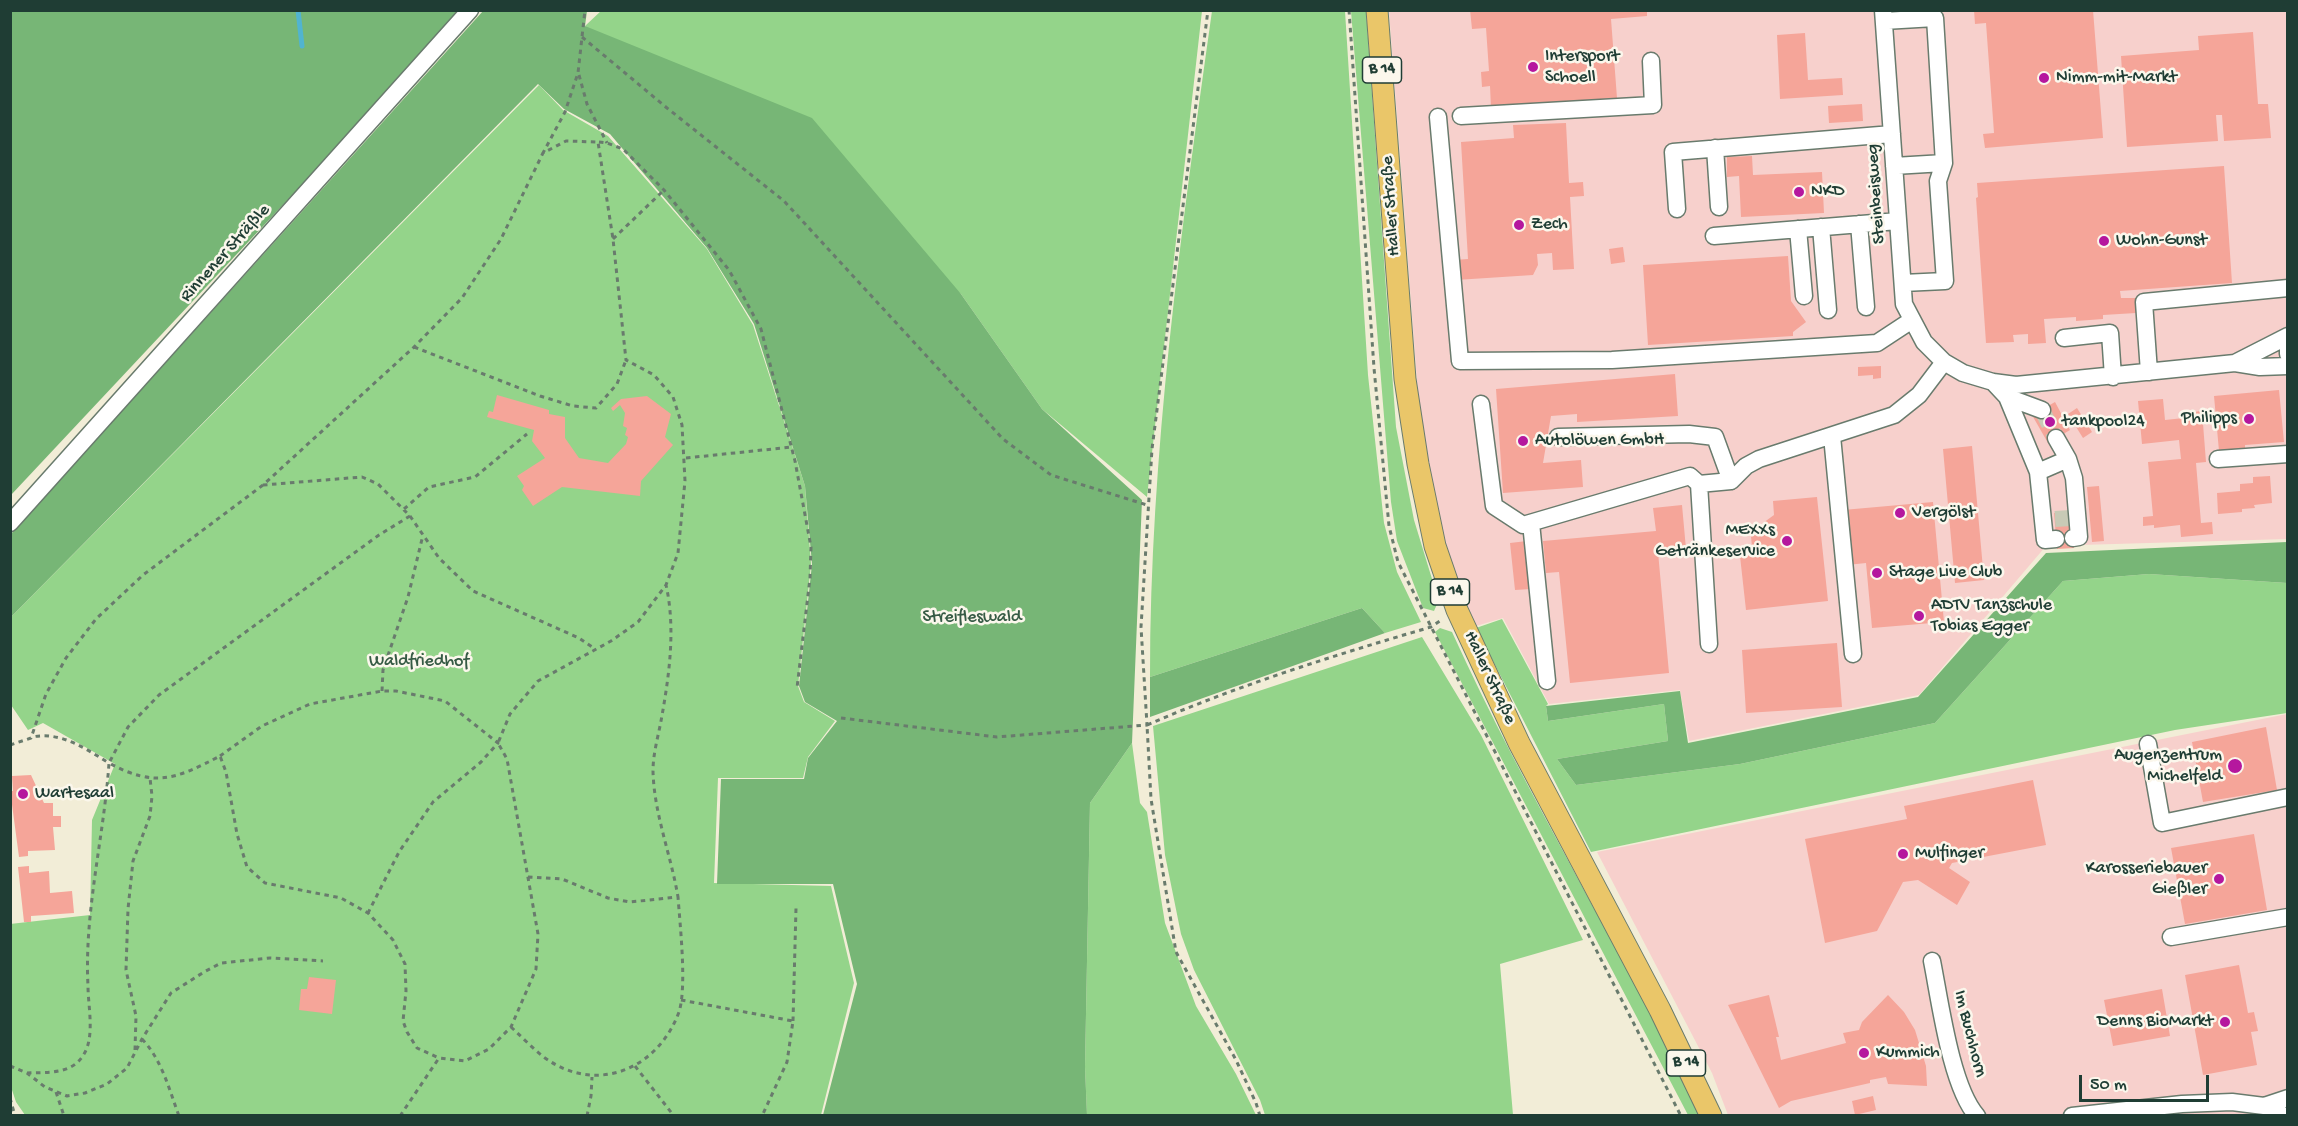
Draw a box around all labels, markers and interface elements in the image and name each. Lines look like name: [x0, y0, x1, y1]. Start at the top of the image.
place label: Intersport Schoell: [1545, 46, 1619, 88]
road number: B 14: [1362, 57, 1402, 83]
marker: Intersport Schoell: [1526, 60, 1540, 74]
place label: Nimm-mit-Markt: [2056, 67, 2177, 89]
marker: Nimm-mit-Markt: [2037, 71, 2051, 85]
street label: Steinbeisweg: [1863, 143, 1891, 245]
street label: Haller Straße: [1378, 155, 1406, 257]
place label: NKD: [1811, 181, 1844, 203]
marker: NKD: [1792, 185, 1806, 199]
street label: Rinnener Sträßle: [176, 201, 276, 307]
place label: Zech: [1531, 214, 1568, 236]
marker: Zech: [1512, 218, 1526, 232]
place label: Wohn-Gunst: [2116, 230, 2207, 252]
marker: Wohn-Gunst: [2097, 234, 2111, 248]
place label: Philipps: [2181, 408, 2237, 430]
place label: tankpool24: [2062, 411, 2145, 433]
marker: Philipps: [2242, 412, 2256, 426]
marker: tankpool24: [2043, 415, 2057, 429]
place label: Autolöwen GmbH: [1535, 430, 1664, 452]
marker: Autolöwen GmbH: [1516, 434, 1530, 448]
place label: Vergölst: [1912, 502, 1975, 524]
marker: Vergölst: [1893, 506, 1907, 520]
place label: MEXXs Getränkeservice: [1655, 520, 1775, 562]
marker: MEXXs Getränkeservice: [1780, 534, 1794, 548]
place label: Stage Live Club: [1889, 562, 2002, 584]
marker: Stage Live Club: [1870, 566, 1884, 580]
road number: B 14: [1430, 579, 1470, 605]
place label: ADTV Tanzschule Tobias Egger: [1931, 595, 2052, 638]
park label: Streifleswald: [922, 607, 1022, 629]
marker: ADTV Tanzschule Tobias Egger: [1912, 609, 1926, 623]
street label: Haller Straße: [1458, 628, 1520, 728]
park label: Waldfriedhof: [369, 651, 469, 673]
place label: Augenzentrum Michelfeld: [2114, 745, 2222, 788]
marker: Augenzentrum Michelfeld: [2226, 757, 2244, 775]
place label: Wartesaal: [35, 783, 114, 805]
marker: Wartesaal: [16, 787, 30, 801]
place label: Mulfinger: [1915, 843, 1984, 865]
marker: Mulfinger: [1896, 847, 1910, 861]
place label: Karosseriebauer Gießler: [2086, 858, 2207, 900]
marker: Karosseriebauer Gießler: [2212, 872, 2226, 886]
street label: Im Buchhorn: [1948, 988, 1990, 1080]
place label: Denns BioMarkt: [2097, 1011, 2213, 1033]
marker: Denns BioMarkt: [2218, 1015, 2232, 1029]
place label: Kummich: [1876, 1042, 1940, 1064]
marker: Kummich: [1857, 1046, 1871, 1060]
road number: B 14: [1666, 1050, 1706, 1076]
scale bar: [2082, 1063, 2212, 1101]
text: 50 m: [2090, 1075, 2127, 1096]

